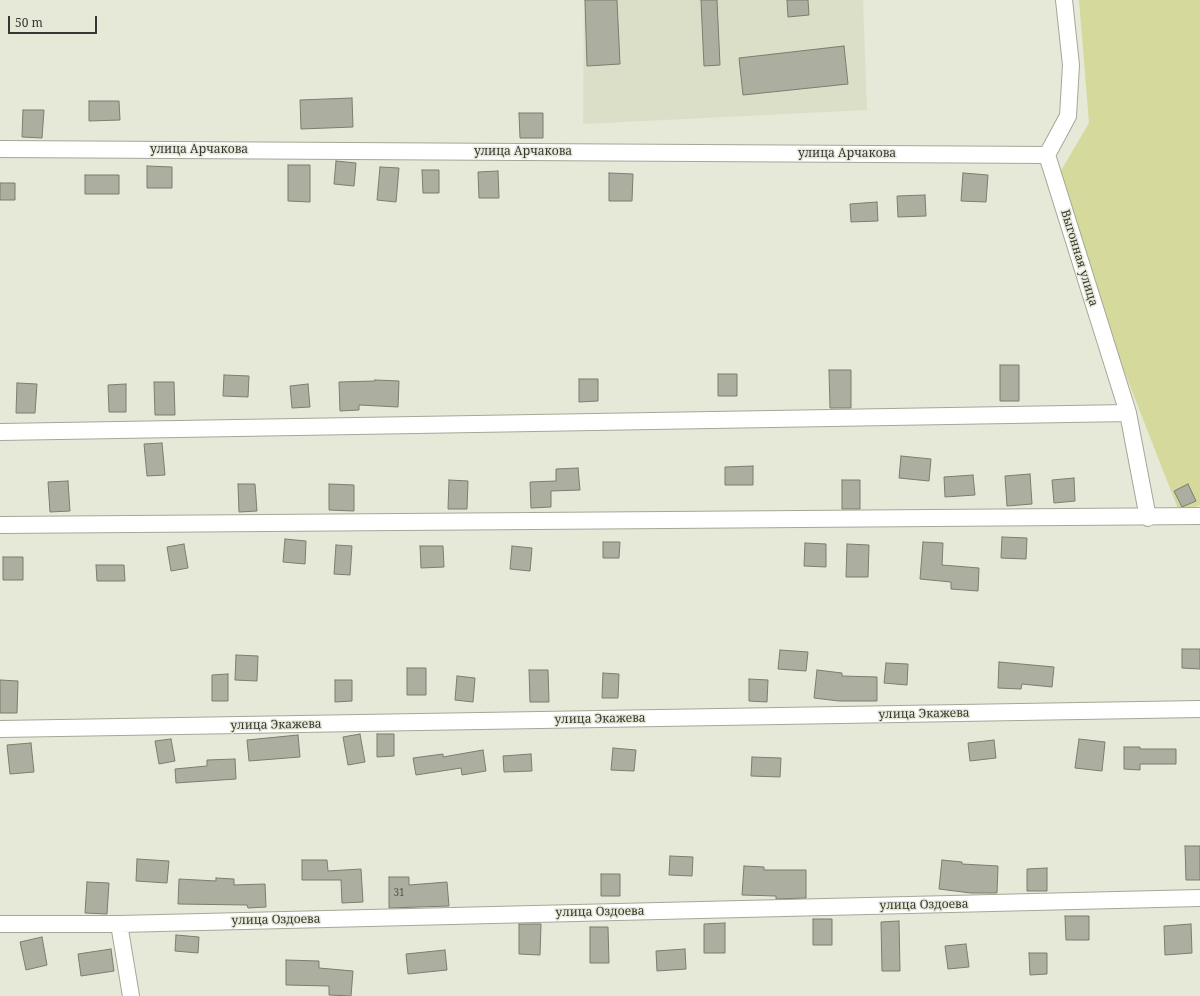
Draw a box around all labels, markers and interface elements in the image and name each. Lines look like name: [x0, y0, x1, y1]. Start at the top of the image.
scale bar: [10, 8, 99, 34]
text: 50 m: [15, 14, 43, 31]
street label: улица Арчакова: [150, 143, 248, 157]
street label: улица Арчакова: [474, 145, 572, 159]
street label: улица Арчакова: [798, 147, 896, 161]
street label: Выгонная улица: [1057, 208, 1101, 308]
street label: улица Экажева: [878, 706, 970, 722]
street label: улица Экажева: [554, 711, 646, 727]
street label: улица Экажева: [230, 717, 322, 733]
house number: 31: [393, 887, 405, 899]
street label: улица Оздоева: [879, 897, 969, 913]
street label: улица Оздоева: [555, 904, 645, 920]
street label: улица Оздоева: [231, 912, 321, 928]

